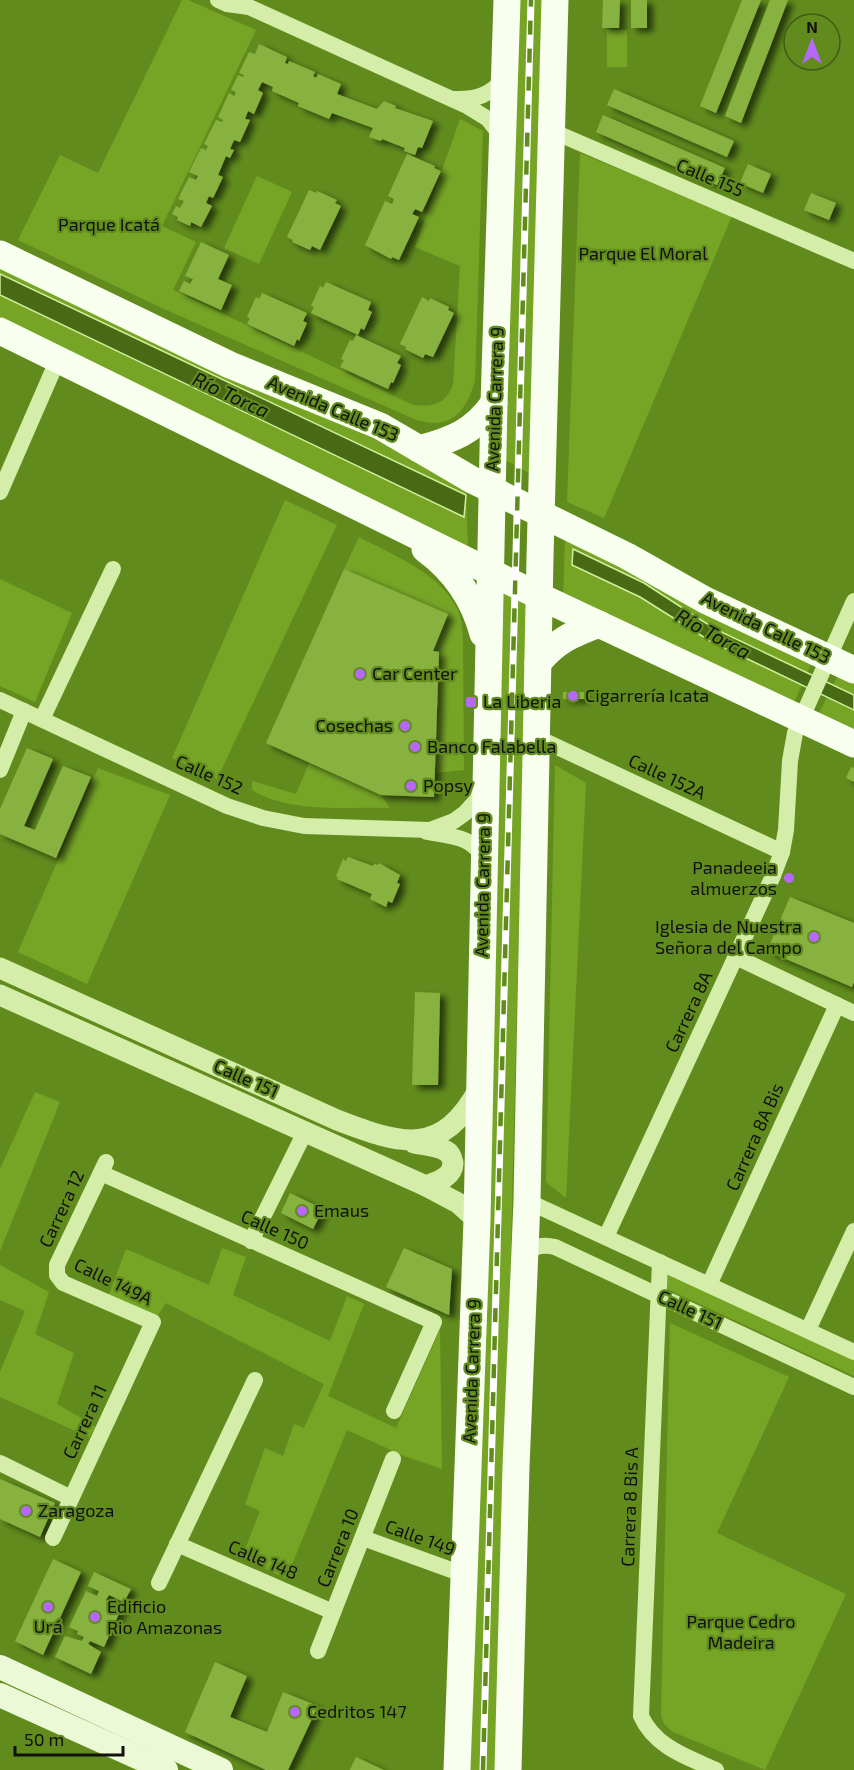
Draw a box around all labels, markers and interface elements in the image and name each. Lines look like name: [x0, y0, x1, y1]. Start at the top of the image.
north arrow: [782, 12, 842, 72]
text: N: [806, 17, 818, 36]
street label: Calle 155: [673, 153, 747, 201]
park label: Parque Icatá: [58, 213, 160, 235]
park label: Parque El Moral: [578, 242, 708, 264]
street label: Avenida Carrera 9: [480, 326, 508, 472]
water label: Río Torca: [189, 366, 274, 422]
street label: Avenida Calle 153: [264, 371, 402, 446]
street label: Avenida Calle 153: [699, 586, 834, 668]
water label: Río Torca: [672, 603, 755, 663]
place label: Car Center: [372, 662, 457, 684]
marker: Car Center: [353, 667, 367, 681]
place label: Cigarrería Icata: [585, 684, 709, 706]
marker: Cigarrería Icata: [566, 689, 580, 703]
place label: La Liberia: [483, 690, 561, 712]
marker: La Liberia: [464, 695, 478, 709]
place label: Cosechas: [315, 714, 393, 736]
marker: Cosechas: [398, 719, 412, 733]
place label: Banco Falabella: [427, 735, 556, 757]
marker: Banco Falabella: [408, 740, 422, 754]
street label: Calle 152A: [625, 749, 710, 804]
street label: Calle 152: [172, 750, 247, 799]
place label: Popsy: [423, 774, 473, 796]
marker: Popsy: [404, 779, 418, 793]
street label: Avenida Carrera 9: [470, 813, 494, 957]
place label: Panadeeia almuerzos: [690, 856, 777, 899]
marker: Panadeeia almuerzos: [782, 871, 796, 885]
place label: Iglesia de Nuestra Señora del Campo: [655, 915, 802, 958]
marker: Iglesia de Nuestra Señora del Campo: [807, 930, 821, 944]
street label: Carrera 8A: [660, 967, 717, 1056]
street label: Calle 151: [211, 1054, 282, 1102]
street label: Carrera 8A Bis: [721, 1079, 788, 1194]
street label: Carrera 12: [34, 1167, 88, 1251]
place label: Emaus: [314, 1199, 369, 1221]
street label: Calle 150: [238, 1204, 313, 1254]
marker: Emaus: [295, 1204, 309, 1218]
street label: Calle 149A: [71, 1253, 157, 1310]
street label: Calle 151: [655, 1285, 726, 1334]
street label: Avenida Carrera 9: [457, 1298, 485, 1444]
street label: Carrera 11: [57, 1381, 111, 1462]
street label: Carrera 8 Bis A: [616, 1446, 642, 1567]
place label: Zaragoza: [38, 1499, 114, 1521]
marker: Zaragoza: [19, 1504, 33, 1518]
street label: Carrera 10: [311, 1505, 363, 1590]
street label: Calle 149: [382, 1514, 458, 1560]
street label: Calle 148: [225, 1535, 302, 1584]
place label: Edificio Rio Amazonas: [107, 1595, 222, 1638]
marker: Urá: [41, 1600, 55, 1614]
marker: Edificio Rio Amazonas: [88, 1610, 102, 1624]
park label: Parque Cedro Madeira: [686, 1610, 796, 1653]
place label: Urá: [33, 1615, 63, 1637]
place label: Cedritos 147: [307, 1700, 407, 1722]
marker: Cedritos 147: [288, 1705, 302, 1719]
scale bar: [15, 1719, 123, 1757]
text: 50 m: [24, 1728, 64, 1750]

